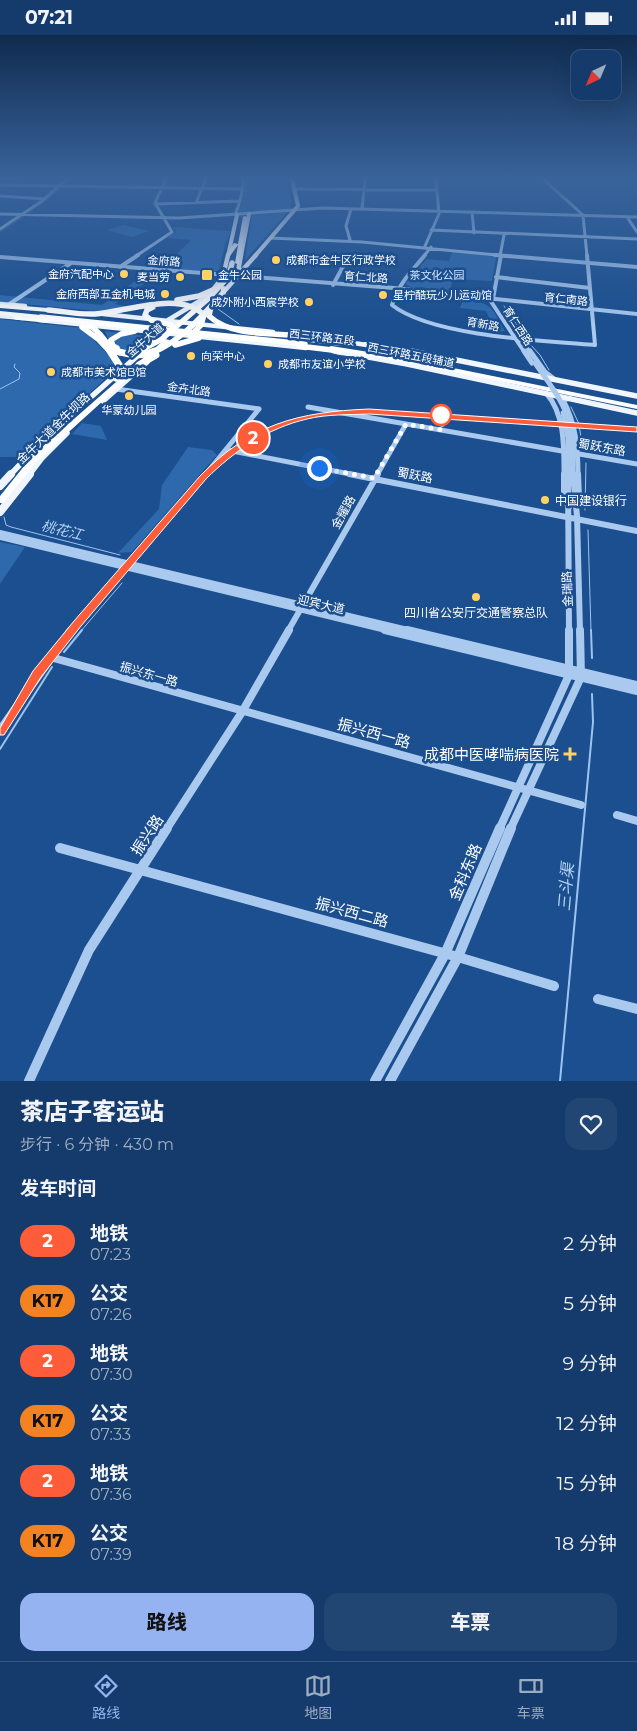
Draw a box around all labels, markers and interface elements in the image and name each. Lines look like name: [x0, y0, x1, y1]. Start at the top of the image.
text: 07:21: [25, 6, 73, 29]
north arrow: [571, 50, 621, 100]
map controls: [571, 50, 621, 100]
street label: 金府路: [147, 253, 181, 269]
place label: 成都市金牛区行政学校: [286, 253, 396, 267]
marker: 成都市金牛区行政学校: [270, 254, 282, 266]
place label: 金府汽配中心: [48, 267, 114, 281]
marker: 金府汽配中心: [118, 268, 130, 280]
marker: 金牛公园: [200, 268, 214, 282]
place label: 金牛公园: [218, 268, 262, 282]
street label: 育仁北路: [344, 268, 388, 286]
park label: 茶文化公园: [410, 268, 465, 282]
place label: 麦当劳: [137, 270, 170, 284]
marker: 麦当劳: [174, 271, 186, 283]
place label: 金府西部五金机电城: [56, 287, 155, 301]
marker: 金府西部五金机电城: [159, 288, 171, 300]
place label: 星柠酷玩少儿运动馆: [393, 288, 492, 302]
marker: 星柠酷玩少儿运动馆: [377, 289, 389, 301]
street label: 育仁南路: [543, 290, 589, 308]
place label: 成外附小西宸学校: [211, 295, 299, 309]
marker: 成外附小西宸学校: [303, 296, 315, 308]
street label: 育仁西路: [500, 304, 536, 348]
street label: 育新路: [466, 314, 500, 334]
street label: 金牛大道: [124, 320, 166, 360]
street label: 西三环路五段: [288, 326, 356, 348]
street label: 西三环路五段辅道: [366, 340, 456, 370]
place label: 向荣中心: [201, 349, 245, 363]
marker: 向荣中心: [185, 350, 197, 362]
place label: 成都市友谊小学校: [278, 357, 366, 371]
marker: 成都市友谊小学校: [262, 358, 274, 370]
place label: 成都市美术馆B馆: [61, 365, 146, 379]
marker: 成都市美术馆B馆: [45, 366, 57, 378]
street label: 金卉北路: [166, 379, 212, 399]
street label: 金牛大道金牛坝路: [13, 389, 93, 467]
marker: 华蒙幼儿园: [123, 390, 135, 402]
place label: 华蒙幼儿园: [102, 403, 157, 417]
unlabelled marker: [430, 404, 452, 426]
line badge: 2: [237, 422, 269, 454]
text: 2: [248, 427, 258, 449]
street label: 蜀跃东路: [577, 435, 627, 459]
your location: [307, 456, 332, 481]
street label: 蜀跃路: [396, 464, 434, 486]
street label: 金耀路: [328, 493, 358, 531]
place label: 中国建设银行: [555, 493, 627, 508]
marker: 中国建设银行: [539, 494, 551, 506]
water label: 桃花江: [39, 516, 86, 544]
street label: 金瑞路: [559, 571, 575, 607]
street label: 迎宾大道: [296, 591, 346, 617]
marker: 四川省公安厅交通警察总队: [470, 591, 482, 603]
place label: 四川省公安厅交通警察总队: [404, 605, 548, 620]
street label: 振兴东一路: [118, 659, 180, 689]
street label: 振兴西一路: [335, 714, 413, 752]
place label: 成都中医哮喘病医院: [424, 745, 559, 764]
marker: 成都中医哮喘病医院: [563, 747, 577, 761]
street label: 振兴路: [127, 811, 167, 859]
street label: 金科东路: [445, 841, 485, 903]
water label: 三斗渠: [554, 860, 578, 912]
street label: 振兴西二路: [313, 893, 391, 931]
text: 茶店子客运站: [20, 1097, 164, 1126]
button: heart: [565, 1098, 617, 1150]
text: 步行 · 6 分钟 · 430 m: [20, 1135, 174, 1154]
text: 发车时间: [20, 1177, 96, 1200]
text: 地铁: [90, 1222, 128, 1245]
text: 2: [42, 1230, 53, 1252]
text: 2 分钟: [563, 1232, 617, 1255]
text: 07:23: [90, 1245, 131, 1264]
text: 公交: [90, 1282, 128, 1305]
text: K17: [32, 1290, 63, 1312]
text: 5 分钟: [563, 1292, 617, 1315]
text: 07:26: [90, 1305, 132, 1324]
text: 地铁: [90, 1342, 128, 1365]
text: 2: [42, 1350, 53, 1372]
text: 9 分钟: [562, 1352, 617, 1375]
text: 07:30: [90, 1365, 133, 1384]
text: 公交: [90, 1402, 128, 1425]
text: K17: [32, 1410, 63, 1432]
text: 12 分钟: [556, 1412, 617, 1435]
text: 07:33: [90, 1425, 131, 1444]
text: 地铁: [90, 1462, 128, 1485]
text: 2: [42, 1470, 53, 1492]
text: 15 分钟: [556, 1472, 617, 1495]
text: 07:36: [90, 1485, 132, 1504]
text: 公交: [90, 1522, 128, 1545]
text: K17: [32, 1530, 63, 1552]
text: 18 分钟: [555, 1532, 617, 1555]
text: 07:39: [90, 1545, 132, 1564]
button: 路线: [20, 1593, 314, 1651]
button: 车票: [324, 1593, 617, 1651]
tab: 路线: [92, 1672, 120, 1722]
tab: 地图: [304, 1672, 332, 1722]
tab: 车票: [517, 1672, 545, 1722]

